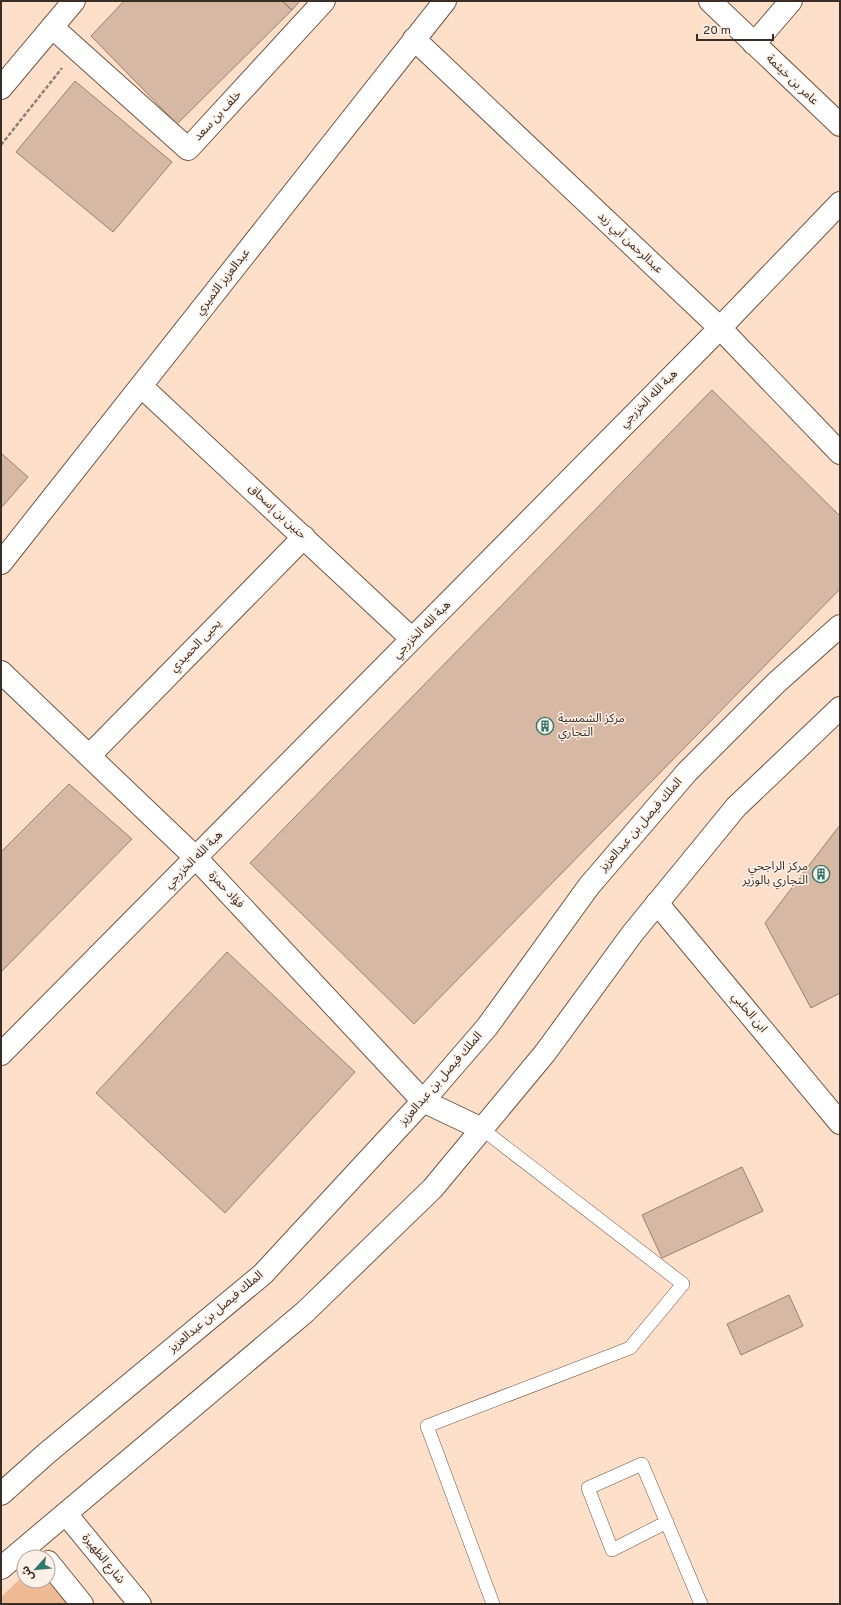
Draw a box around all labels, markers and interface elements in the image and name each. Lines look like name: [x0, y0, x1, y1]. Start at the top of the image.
scale bar: [697, 16, 773, 42]
text: 20 m: [703, 23, 731, 39]
street label: عامر بن خيثمة: [762, 51, 822, 109]
street label: خلف بن سعد: [190, 87, 246, 145]
street label: عبدالرحمن أبي زيد: [593, 208, 667, 278]
street label: عبدالعزيز الثميري: [192, 246, 255, 319]
street label: هبة الله الخزرجي: [616, 366, 682, 432]
street label: حنين بن إسحاق: [244, 481, 310, 543]
street label: هبة الله الخزرجي: [389, 597, 455, 663]
street label: يحيى الحميدي: [167, 616, 226, 677]
place label: مركز الشمسية التجاري: [558, 711, 625, 742]
building icon: مركز الشمسية التجاري: [535, 716, 555, 736]
street label: الملك فيصل بن عبدالعزيز: [595, 775, 686, 876]
street label: هبة الله الخزرجي: [161, 827, 227, 893]
place label: مركز الراجحي التجاري بالوزير: [741, 859, 808, 890]
building icon: مركز الراجحي التجاري بالوزير: [811, 864, 831, 884]
street label: فؤاد حمزة: [205, 868, 247, 912]
street label: ابن الحلبي: [727, 990, 771, 1037]
street label: الملك فيصل بن عبدالعزيز: [395, 1029, 486, 1130]
street label: الملك فيصل بن عبدالعزيز: [164, 1267, 267, 1357]
street label: شارع الظهيرة: [78, 1530, 128, 1588]
north arrow: [16, 1549, 56, 1589]
text: ش: [18, 1563, 38, 1583]

